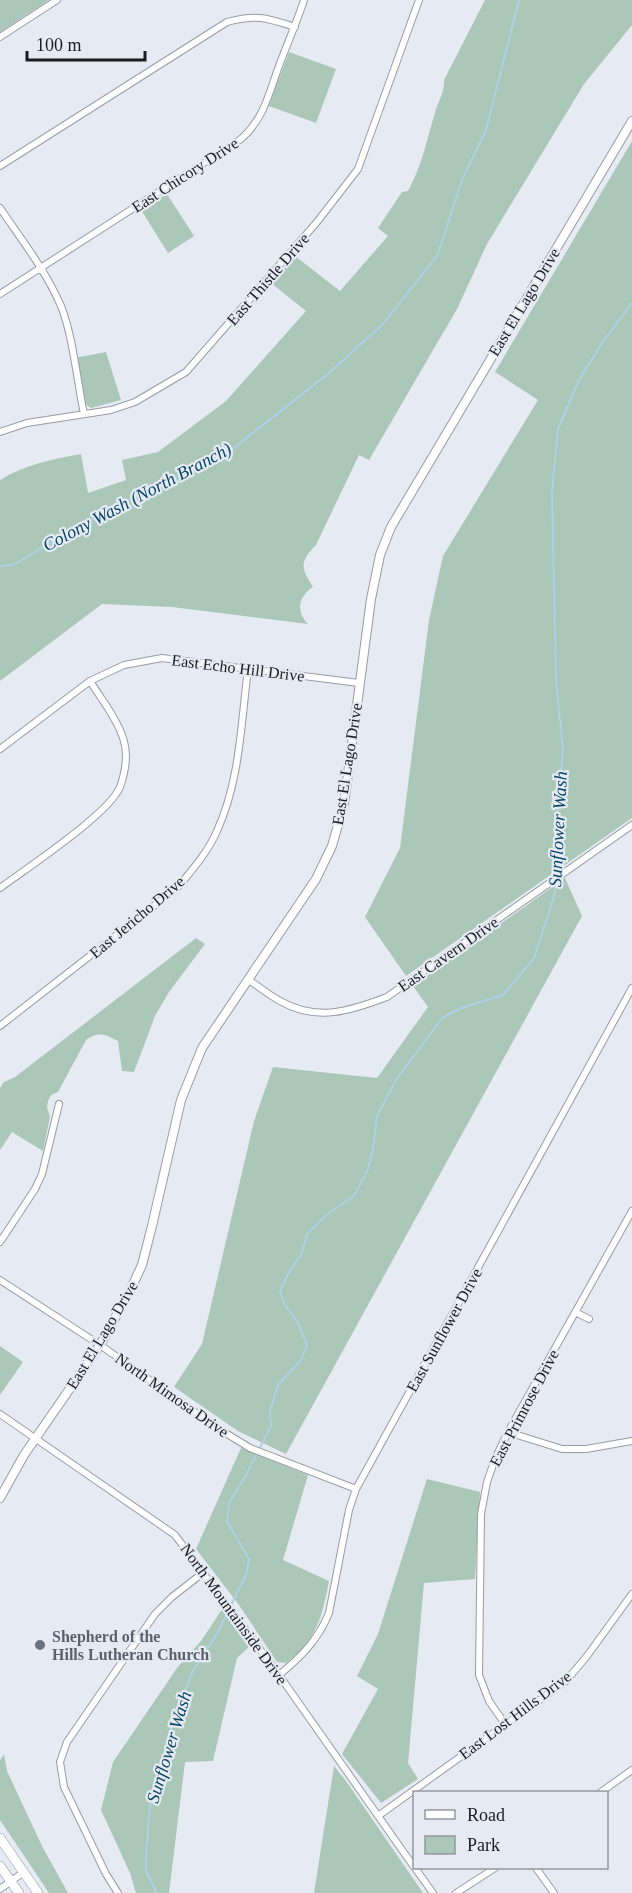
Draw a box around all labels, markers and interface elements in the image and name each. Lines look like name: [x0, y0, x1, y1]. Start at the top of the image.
scale bar: [27, 24, 146, 62]
text: 100 m: [36, 35, 82, 55]
street label: East Chicory Drive: [129, 134, 242, 217]
street label: East Thistle Drive: [223, 230, 313, 328]
street label: East El Lago Drive: [485, 245, 564, 360]
water label: Colony Wash (North Branch): [39, 439, 235, 556]
street label: East Echo Hill Drive: [171, 651, 305, 685]
street label: East El Lago Drive: [329, 702, 366, 826]
water label: Sunflower Wash: [545, 771, 571, 887]
street label: East Jericho Drive: [86, 873, 188, 961]
street label: East Cavern Drive: [395, 913, 501, 995]
street label: East Sunflower Drive: [403, 1265, 485, 1395]
street label: East El Lago Drive: [63, 1278, 142, 1393]
street label: East Primrose Drive: [486, 1347, 562, 1469]
street label: North Mimosa Drive: [112, 1350, 232, 1440]
street label: North Mountainside Drive: [177, 1540, 291, 1688]
place label: Shepherd of the Hills Lutheran Church: [52, 1628, 209, 1663]
marker: Shepherd of the Hills Lutheran Church: [33, 1638, 47, 1652]
street label: East Lost Hills Drive: [456, 1667, 574, 1763]
water label: Sunflower Wash: [142, 1689, 196, 1805]
legend: [413, 1791, 608, 1869]
text: Road: [467, 1805, 505, 1825]
text: Park: [467, 1835, 500, 1855]

